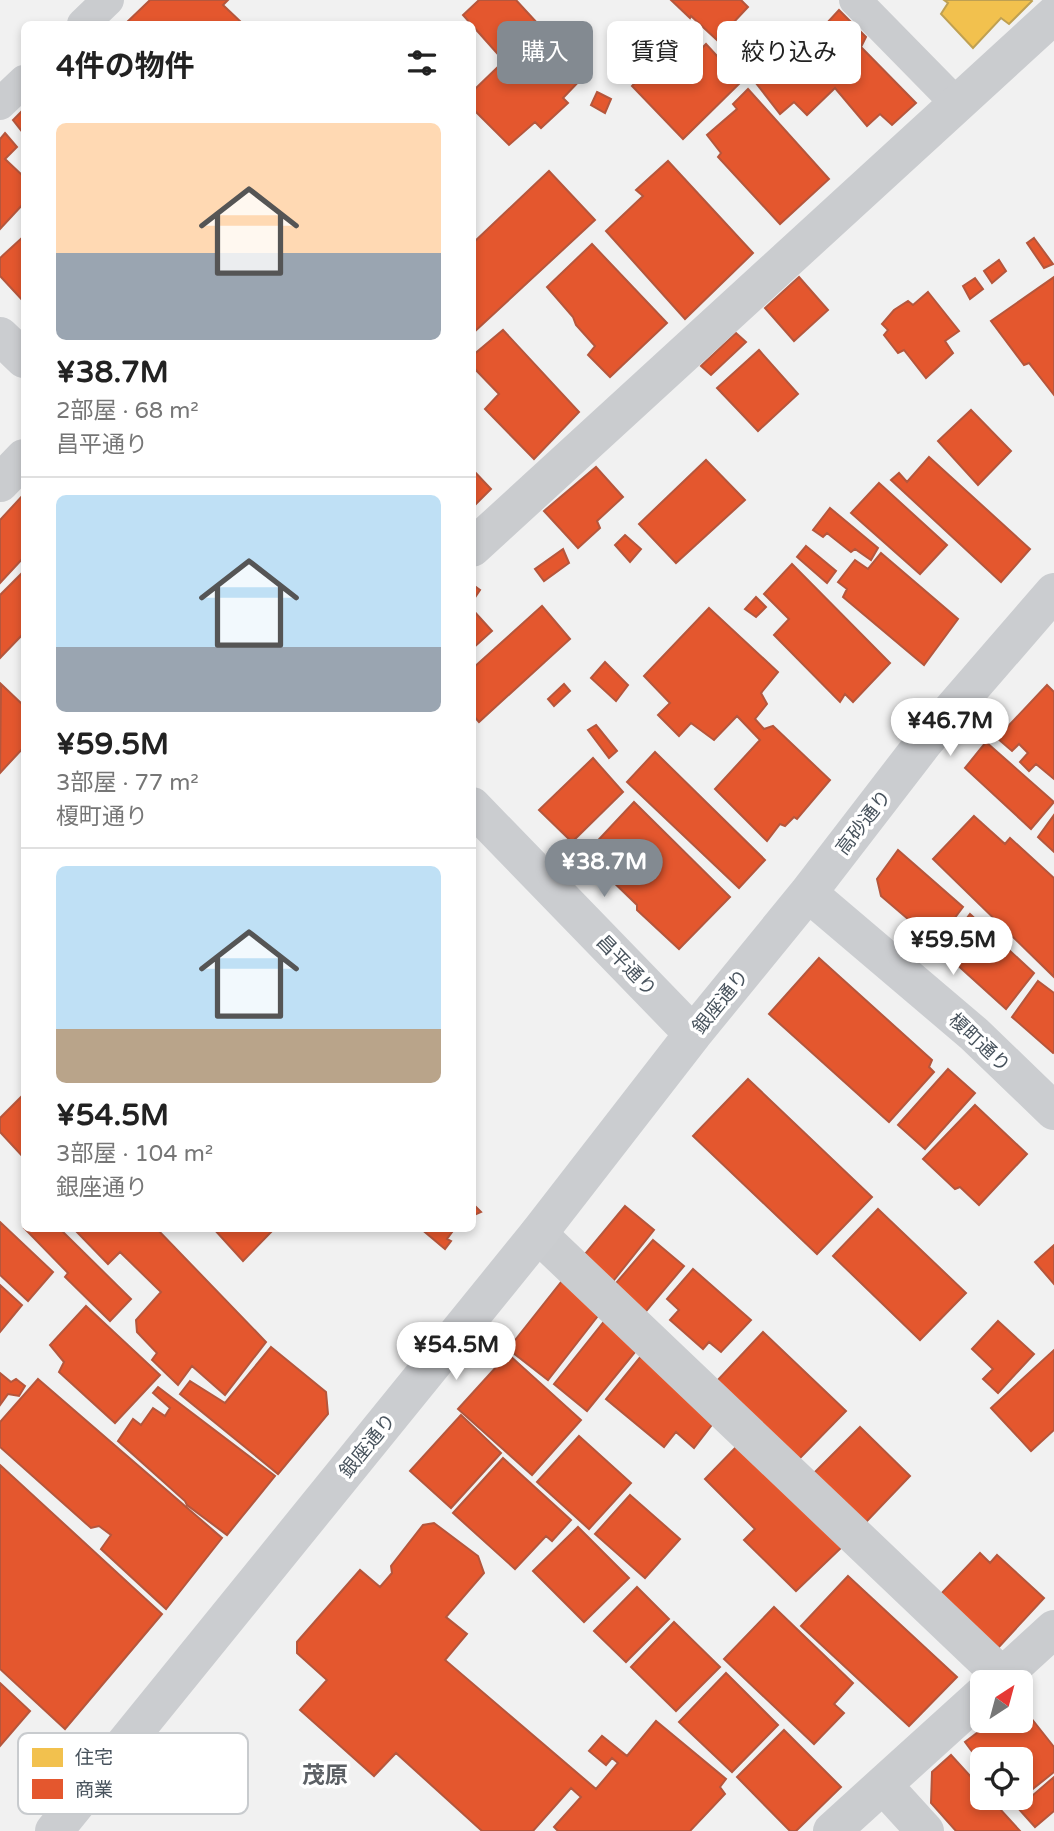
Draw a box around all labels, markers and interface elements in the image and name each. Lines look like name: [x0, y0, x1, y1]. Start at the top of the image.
chip: 購入: [497, 21, 593, 84]
chip: 賃貸: [607, 21, 703, 84]
chip: 絞り込み: [717, 21, 861, 84]
icon: filters: [403, 44, 441, 82]
text: 4件の物件: [56, 48, 195, 85]
icon: home: [186, 168, 312, 294]
text: ¥38.7M: [56, 354, 169, 391]
text: 2部屋 · 68 m²: [56, 397, 199, 425]
text: 昌平通り: [56, 431, 148, 459]
icon: home: [186, 540, 312, 666]
pin: ¥46.7M: [893, 698, 1007, 758]
text: ¥46.7M: [907, 707, 993, 735]
text: ¥59.5M: [56, 726, 169, 763]
text: 3部屋 · 77 m²: [56, 769, 199, 797]
street label: 高砂通り: [832, 786, 896, 859]
text: 榎町通り: [56, 803, 148, 831]
pin: ¥38.7M: [547, 839, 661, 899]
text: ¥38.7M: [561, 848, 647, 876]
icon: home: [186, 911, 312, 1037]
pin: ¥59.5M: [896, 918, 1010, 977]
text: ¥59.5M: [910, 926, 996, 954]
street label: 昌平通り: [592, 931, 661, 1001]
street label: 銀座通り: [688, 965, 753, 1038]
street label: 榎町通り: [944, 1009, 1015, 1077]
text: ¥54.5M: [56, 1097, 169, 1134]
text: 3部屋 · 104 m²: [56, 1140, 213, 1168]
text: 銀座通り: [56, 1174, 148, 1202]
pin: ¥54.5M: [399, 1322, 513, 1382]
text: ¥54.5M: [413, 1331, 499, 1359]
street label: 銀座通り: [335, 1409, 400, 1482]
north arrow: [970, 1670, 1032, 1732]
map controls: [970, 1670, 1033, 1810]
legend: [18, 1733, 248, 1814]
text: 住宅: [75, 1747, 113, 1769]
button: locate: [970, 1747, 1033, 1810]
district label: 茂原: [302, 1762, 348, 1790]
text: 商業: [75, 1779, 113, 1801]

